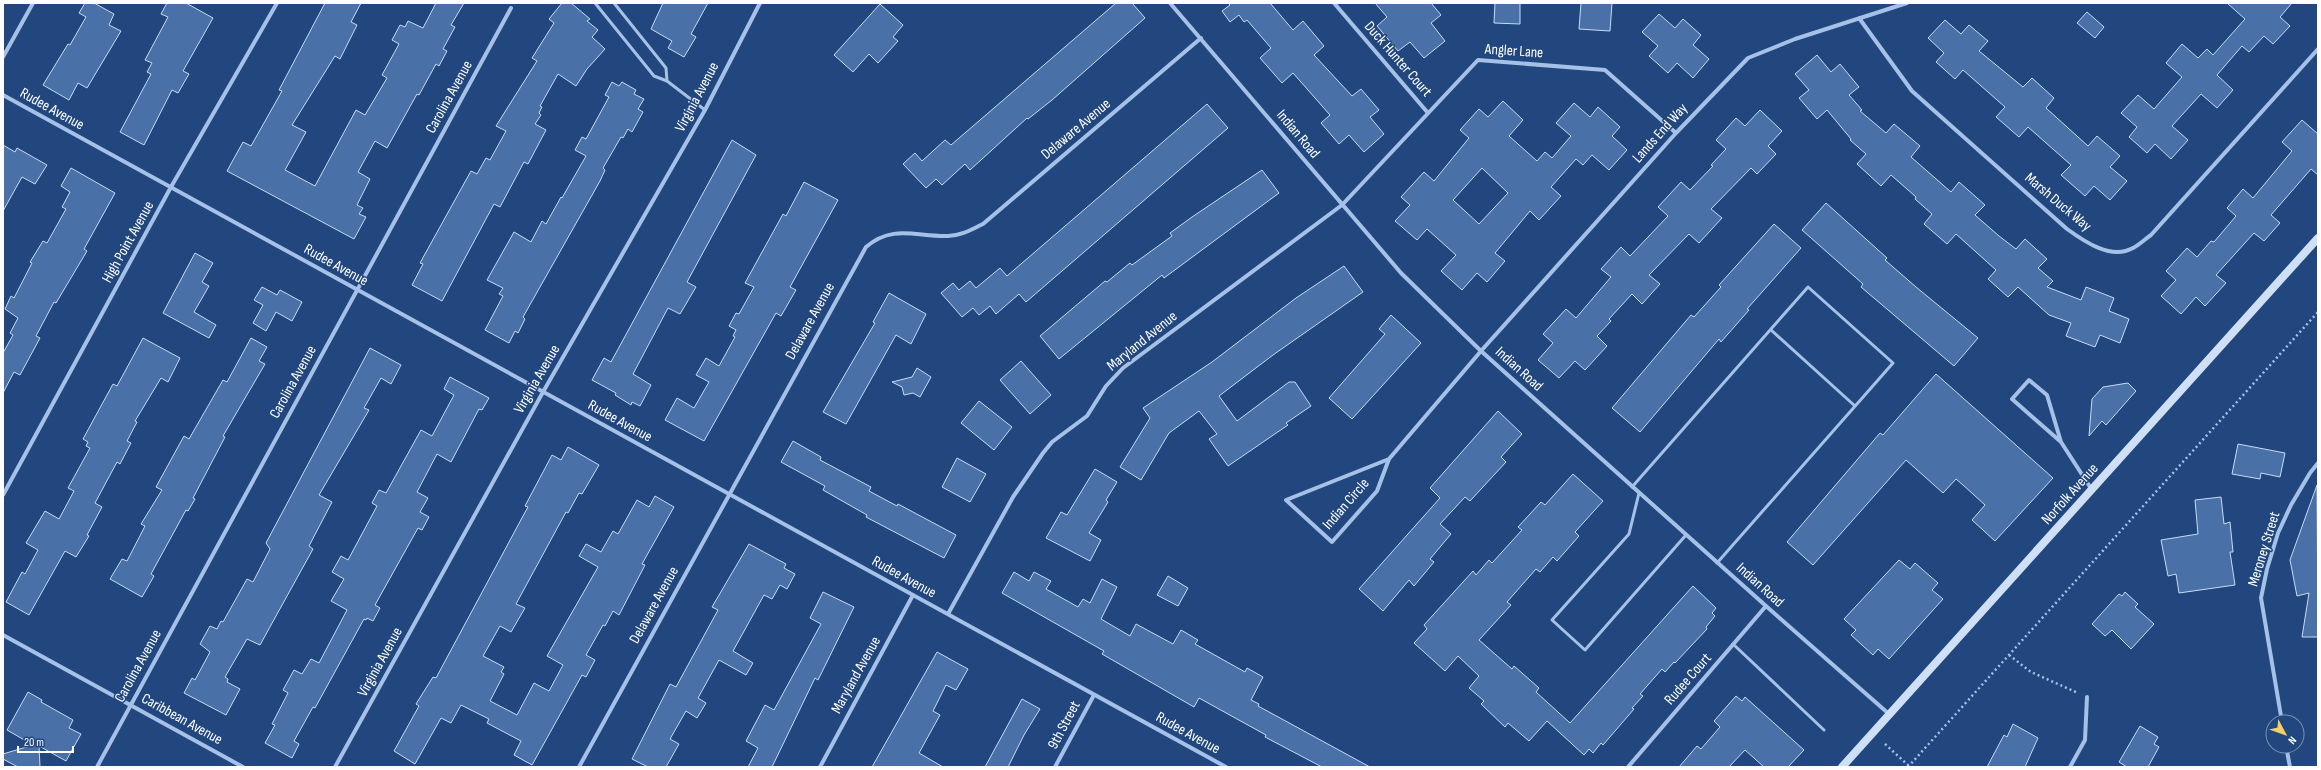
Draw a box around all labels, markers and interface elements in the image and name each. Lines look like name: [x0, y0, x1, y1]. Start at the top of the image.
street label: Duck Hunter Court: [1360, 17, 1436, 101]
street label: Angler Lane: [1483, 39, 1544, 63]
street label: Carolina Avenue: [421, 57, 477, 137]
street label: Virginia Avenue: [671, 59, 723, 135]
street label: Rudee Avenue: [17, 84, 87, 134]
street label: Delaware Avenue: [1037, 94, 1115, 164]
street label: Lands End Way: [1628, 99, 1692, 167]
street label: Indian Road: [1272, 106, 1324, 162]
street label: Marsh Duck Way: [2021, 169, 2095, 236]
street label: High Point Avenue: [98, 198, 158, 286]
street label: Rudee Avenue: [301, 240, 371, 290]
street label: Delaware Avenue: [781, 279, 839, 363]
street label: Maryland Avenue: [1103, 307, 1181, 375]
street label: Virginia Avenue: [510, 341, 564, 417]
street label: Carolina Avenue: [265, 342, 321, 422]
street label: Indian Road: [1491, 343, 1547, 395]
street label: Rudee Avenue: [585, 396, 655, 446]
street label: Norfolk Avenue: [2037, 459, 2103, 529]
street label: Indian Circle: [1318, 474, 1374, 534]
street label: Meroney Street: [2244, 509, 2285, 589]
street label: Rudee Avenue: [869, 552, 939, 602]
street label: Indian Road: [1732, 559, 1788, 611]
street label: Delaware Avenue: [625, 563, 683, 647]
street label: Virginia Avenue: [353, 624, 407, 700]
street label: Carolina Avenue: [110, 626, 166, 706]
street label: Maryland Avenue: [827, 633, 885, 717]
street label: Rudee Court: [1660, 649, 1716, 709]
street label: Caribbean Avenue: [138, 689, 226, 749]
street label: 9th Street: [1043, 697, 1085, 752]
street label: Rudee Avenue: [1153, 708, 1223, 758]
north arrow: [2265, 714, 2305, 754]
scale bar: [18, 728, 73, 754]
text: N: [2285, 734, 2299, 747]
text: 20 m: [24, 735, 44, 750]

